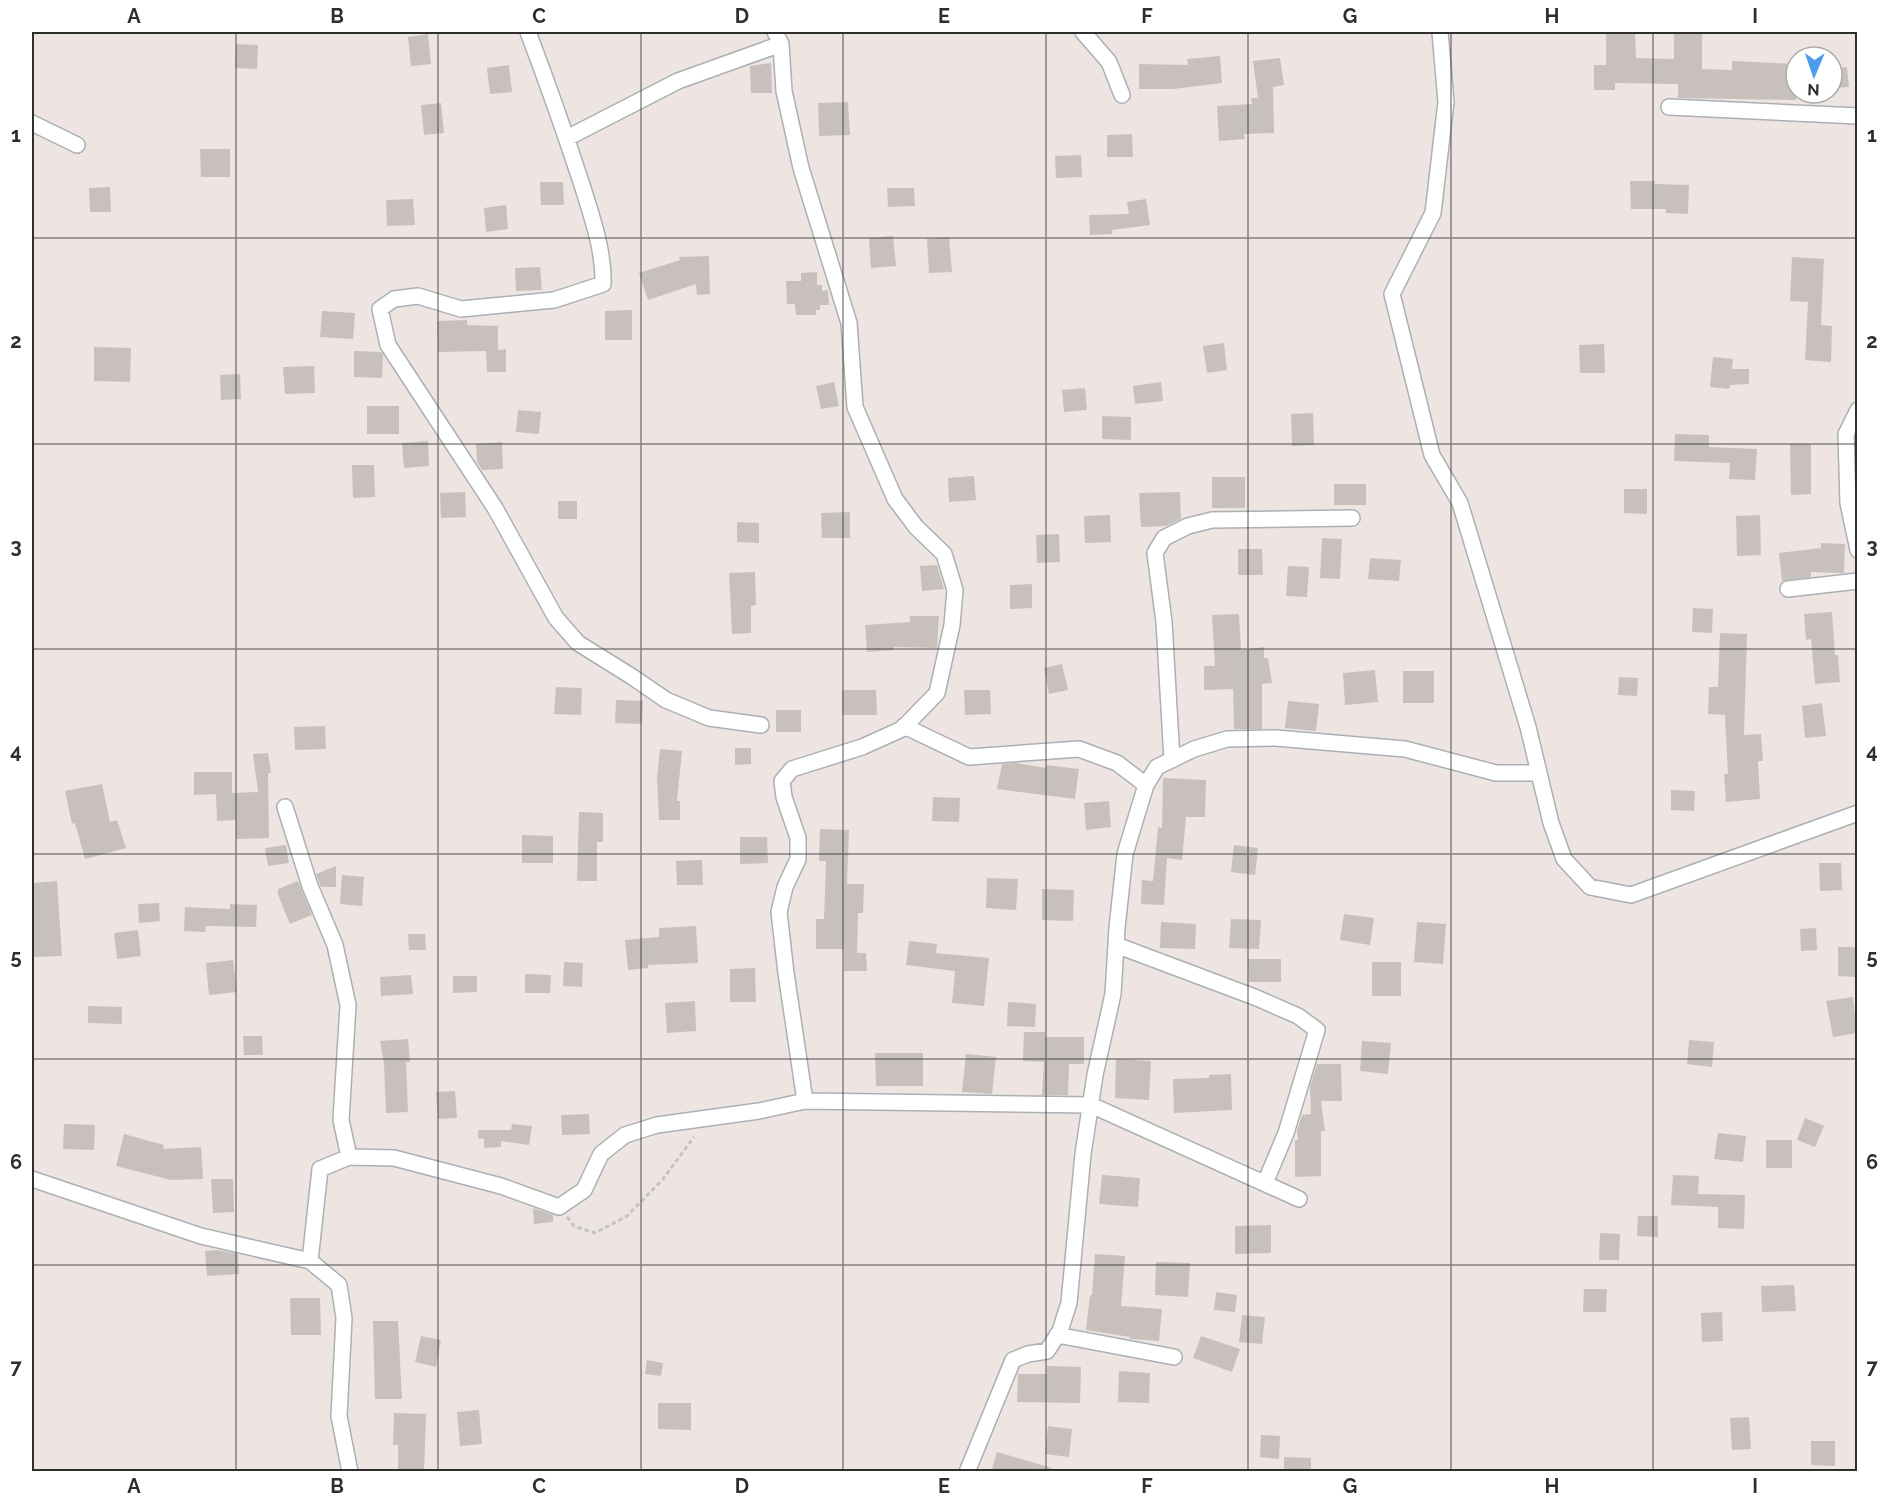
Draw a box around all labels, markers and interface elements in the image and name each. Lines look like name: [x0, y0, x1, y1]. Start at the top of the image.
text: A: [127, 4, 141, 28]
text: B: [330, 4, 344, 28]
text: C: [532, 4, 546, 28]
text: D: [735, 4, 749, 28]
text: E: [938, 4, 950, 28]
text: F: [1141, 4, 1153, 28]
text: G: [1343, 4, 1357, 28]
text: H: [1545, 4, 1559, 28]
text: I: [1752, 4, 1758, 28]
north arrow: [1784, 45, 1844, 105]
text: N: [1807, 80, 1820, 99]
text: 1: [11, 123, 21, 147]
text: 1: [1867, 123, 1877, 147]
text: 2: [10, 329, 22, 353]
text: 2: [1866, 329, 1878, 353]
text: 3: [10, 534, 22, 558]
text: 3: [1866, 534, 1878, 558]
text: 4: [10, 739, 22, 763]
text: 4: [1866, 739, 1878, 763]
text: 5: [10, 945, 22, 969]
text: 5: [1866, 945, 1878, 969]
text: 6: [10, 1150, 22, 1174]
text: 6: [1866, 1150, 1878, 1174]
text: 7: [10, 1355, 22, 1379]
text: 7: [1866, 1355, 1878, 1379]
text: A: [127, 1474, 141, 1498]
text: B: [330, 1474, 344, 1498]
text: C: [532, 1474, 546, 1498]
text: D: [735, 1474, 749, 1498]
text: E: [938, 1474, 950, 1498]
text: F: [1141, 1474, 1153, 1498]
text: G: [1343, 1474, 1357, 1498]
text: H: [1545, 1474, 1559, 1498]
text: I: [1752, 1474, 1758, 1498]

